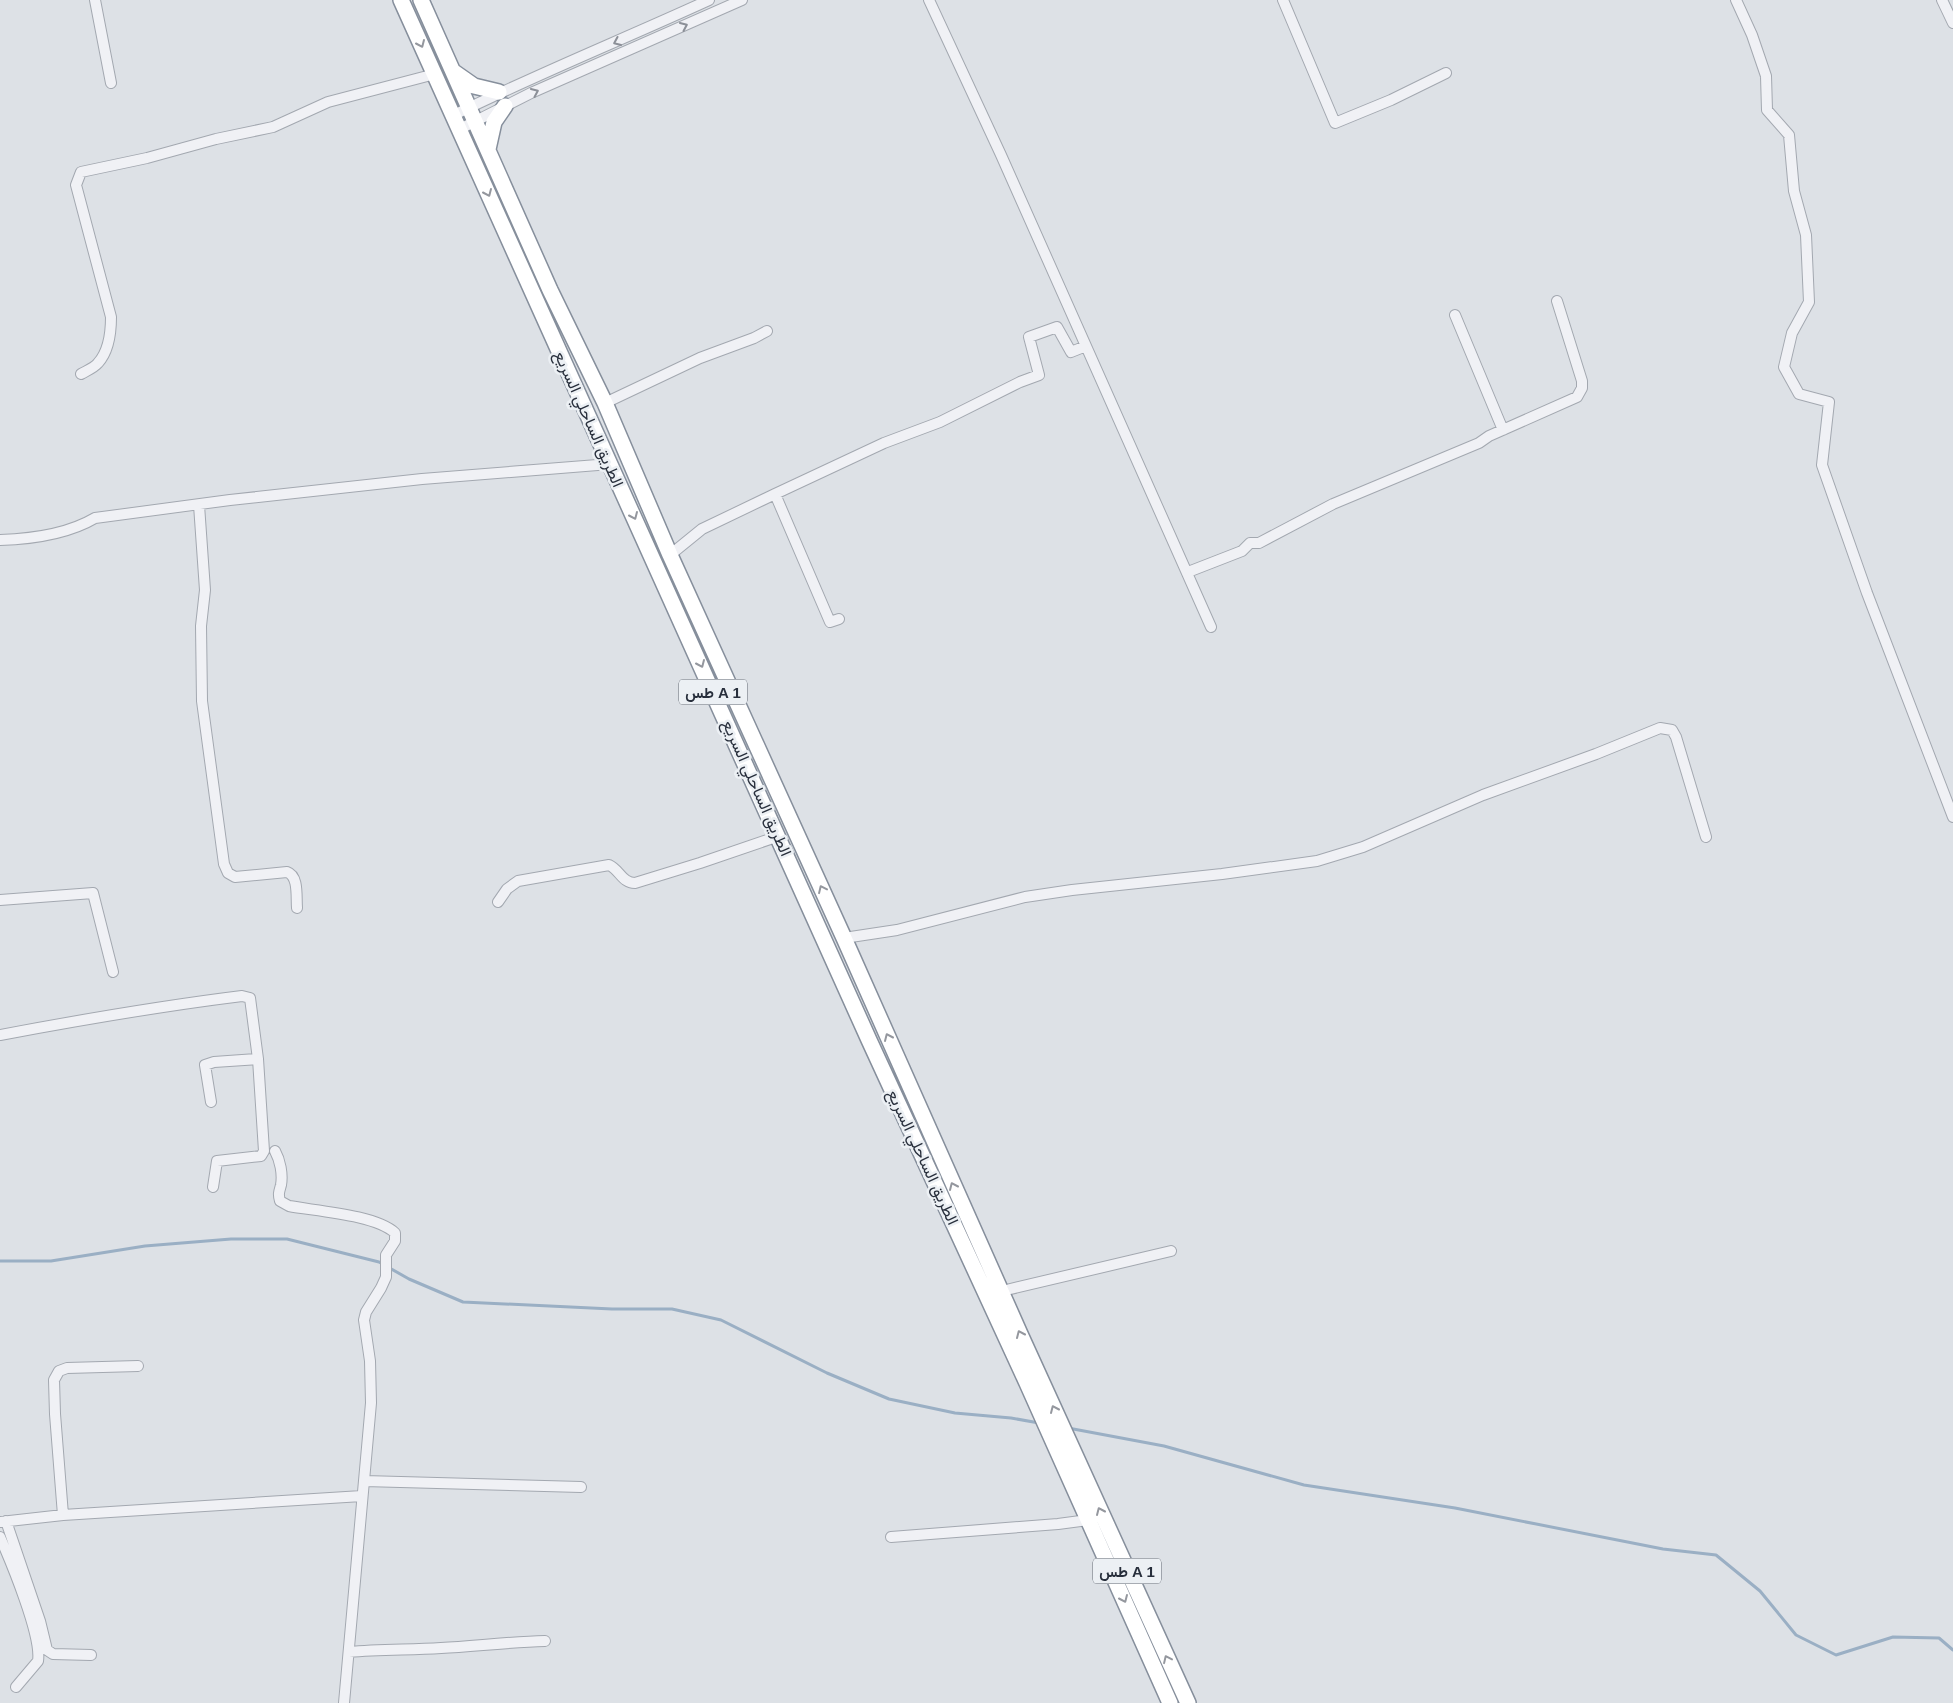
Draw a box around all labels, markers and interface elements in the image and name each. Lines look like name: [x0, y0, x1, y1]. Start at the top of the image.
one-way arrow: [679, 22, 688, 32]
one-way arrow: [613, 35, 622, 46]
one-way arrow: [415, 39, 425, 48]
one-way arrow: [530, 87, 539, 98]
one-way arrow: [481, 188, 492, 197]
street label: الطريق الساحلي السريع: [547, 348, 627, 492]
one-way arrow: [627, 511, 638, 520]
one-way arrow: [694, 659, 705, 668]
road number: طس A 1: [679, 680, 747, 704]
street label: الطريق الساحلي السريع: [715, 717, 795, 861]
one-way arrow: [817, 885, 828, 894]
one-way arrow: [883, 1033, 894, 1042]
street label: الطريق الساحلي السريع: [880, 1087, 962, 1229]
one-way arrow: [949, 1182, 960, 1191]
one-way arrow: [1016, 1330, 1027, 1339]
one-way arrow: [1049, 1405, 1060, 1414]
one-way arrow: [1096, 1507, 1106, 1516]
road number: طس A 1: [1093, 1558, 1161, 1584]
one-way arrow: [1118, 1594, 1128, 1603]
one-way arrow: [1163, 1655, 1174, 1664]

